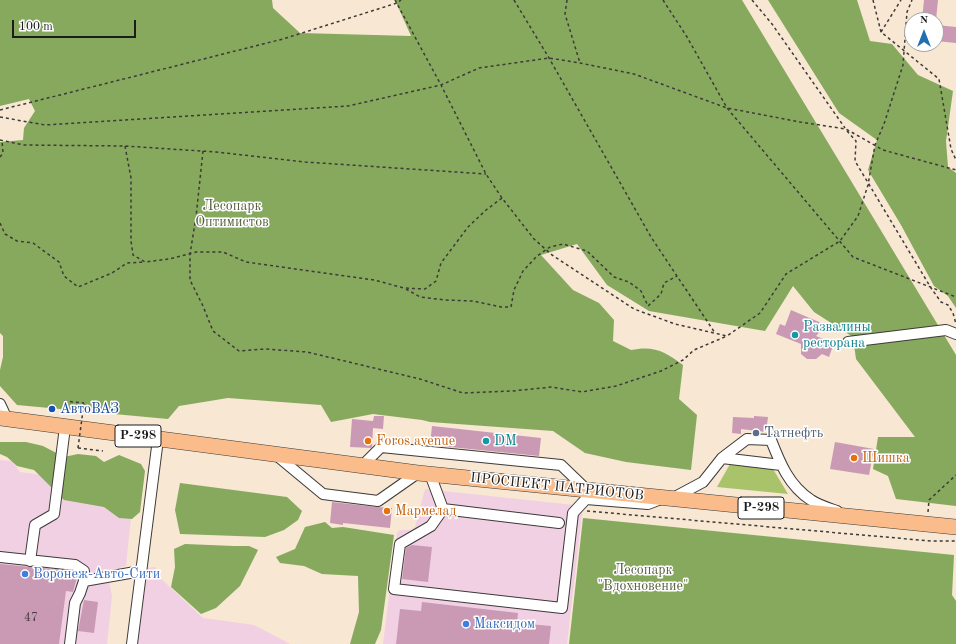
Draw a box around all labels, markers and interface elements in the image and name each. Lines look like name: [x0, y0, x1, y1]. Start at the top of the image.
scale bar: [14, 12, 138, 38]
north arrow: [904, 12, 944, 52]
text: N: [920, 15, 928, 26]
text: 100 m: [19, 21, 53, 33]
park label: Лесопарк Оптимистов: [195, 198, 269, 230]
place label: Развалины ресторана: [803, 319, 871, 352]
marker: Развалины ресторана: [790, 330, 800, 340]
place label: АвтоВАЗ: [60, 401, 119, 417]
marker: АвтоВАЗ: [47, 404, 57, 414]
road number: Р-298: [115, 425, 161, 447]
place label: Татнефть: [764, 425, 823, 441]
marker: Татнефть: [751, 428, 761, 438]
place label: Foros avenue: [376, 433, 455, 449]
place label: DM: [494, 433, 517, 449]
marker: Foros avenue: [363, 436, 373, 446]
marker: DM: [481, 436, 491, 446]
place label: Шишка: [862, 450, 910, 466]
marker: Шишка: [849, 453, 859, 463]
street label: ПРОСПЕКТ ПАТРИОТОВ: [469, 470, 645, 504]
road number: Р-298: [738, 497, 784, 519]
place label: Мармелад: [395, 503, 456, 519]
marker: Мармелад: [382, 506, 392, 516]
park label: Лесопарк "Вдохновение": [598, 562, 688, 594]
place label: Воронеж-Авто-Сити: [33, 566, 160, 582]
marker: Воронеж-Авто-Сити: [20, 569, 30, 579]
house number: 47: [24, 611, 38, 625]
place label: Максидом: [474, 616, 535, 632]
marker: Максидом: [461, 619, 471, 629]

